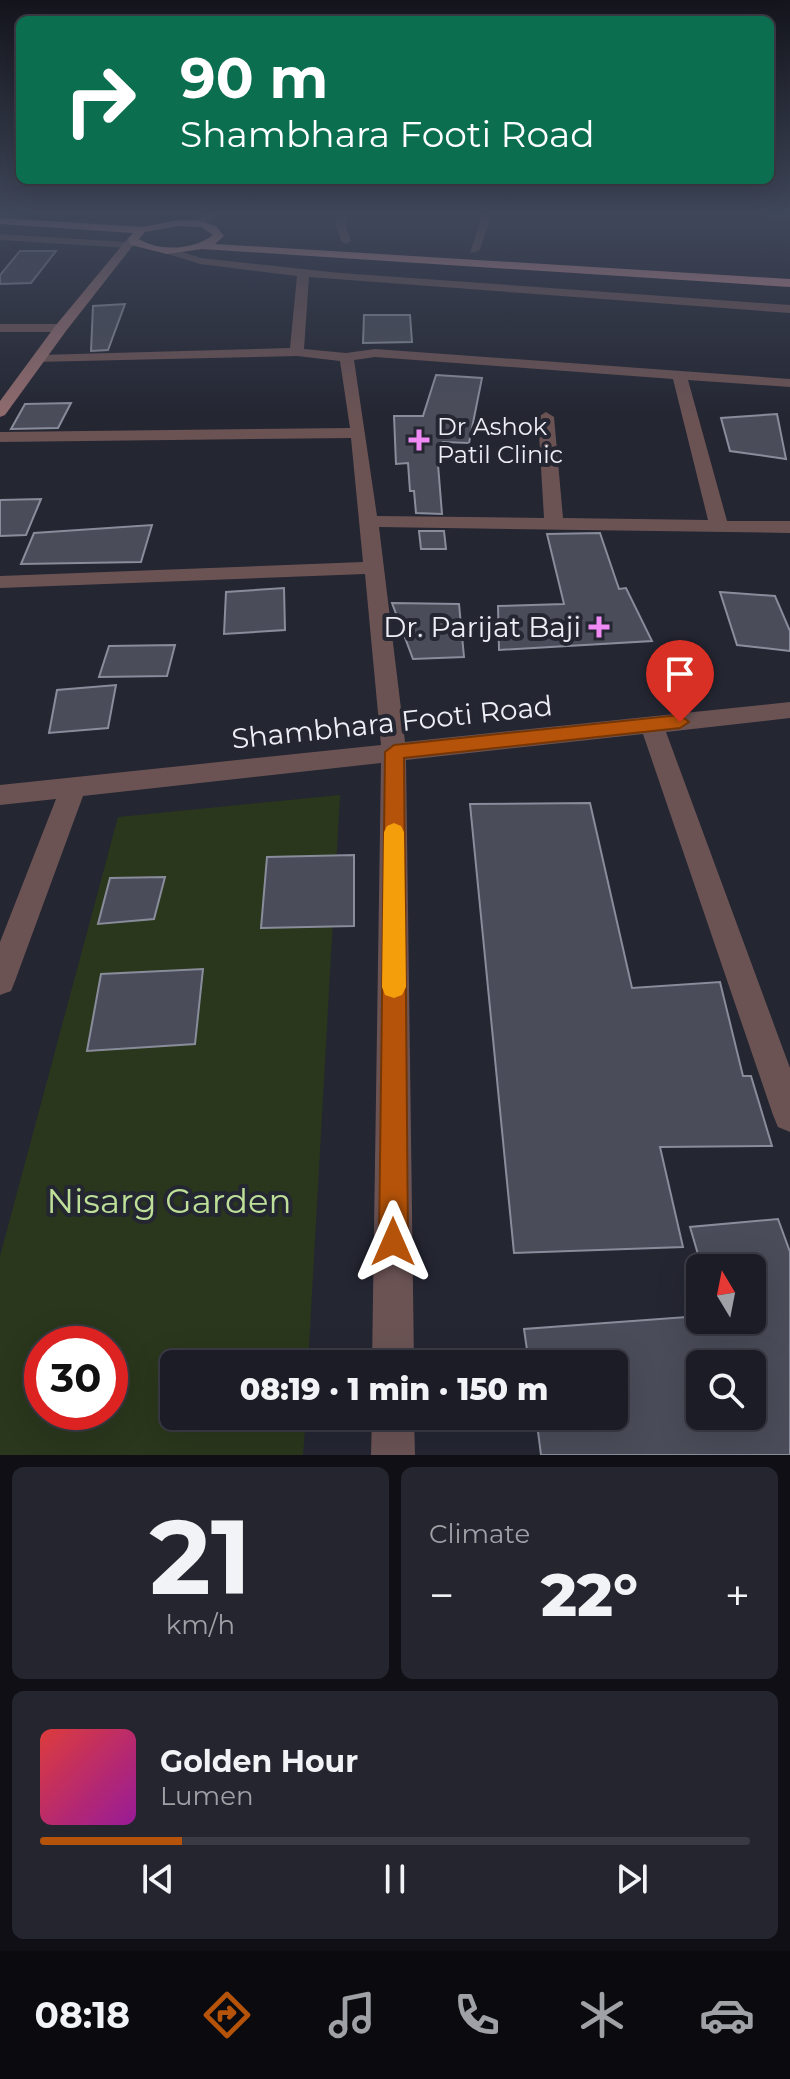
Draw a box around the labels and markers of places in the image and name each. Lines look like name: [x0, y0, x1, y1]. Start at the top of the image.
place label: Dr Ashok Patil Clinic: [437, 412, 563, 469]
marker: Dr Ashok Patil Clinic: [408, 429, 430, 451]
place label: Dr. Parijat Baji: [383, 610, 581, 644]
marker: Dr. Parijat Baji: [588, 616, 610, 638]
pin: [646, 640, 714, 722]

